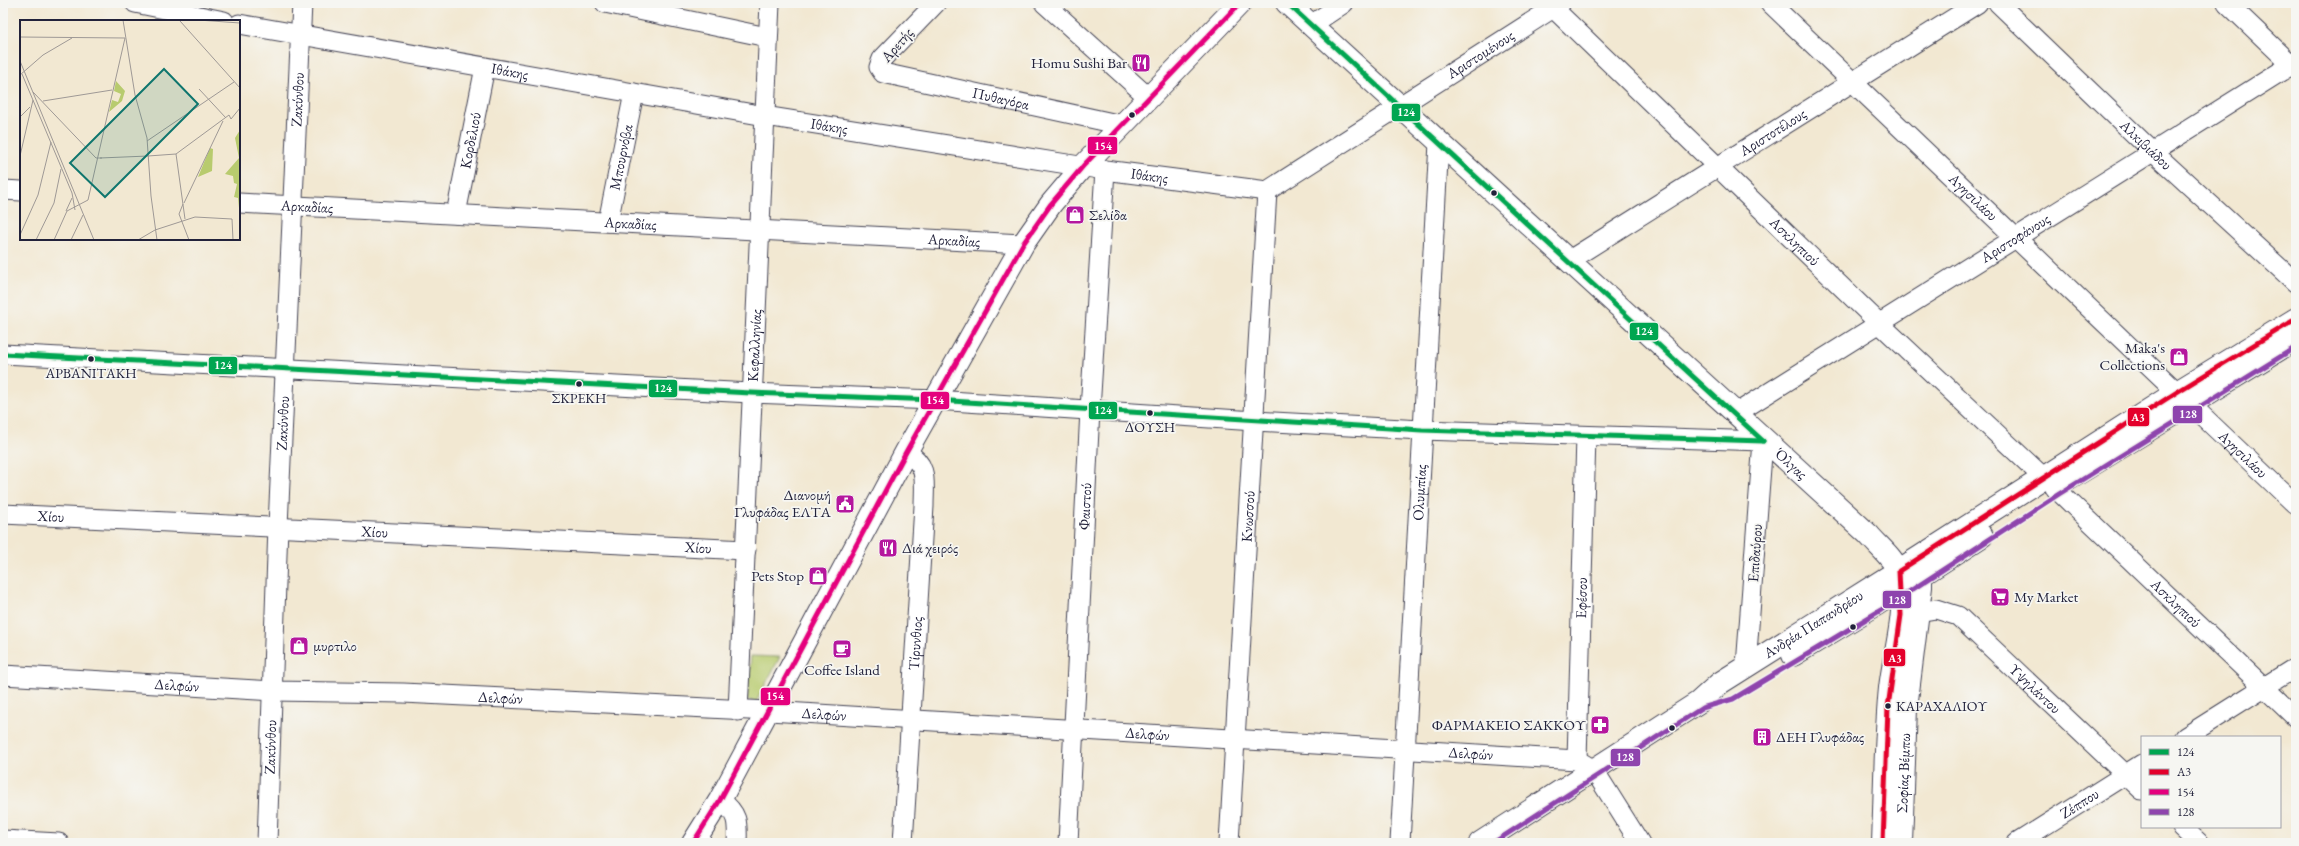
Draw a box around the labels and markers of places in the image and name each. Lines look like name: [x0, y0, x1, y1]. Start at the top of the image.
restaurant icon: Homu Sushi Bar: [1130, 52, 1152, 74]
place label: Homu Sushi Bar: [1031, 53, 1127, 72]
unlabelled marker: [1127, 110, 1137, 120]
unlabelled marker: [1489, 188, 1499, 198]
shop icon: Σελίδα: [1064, 204, 1086, 226]
place label: Σελίδα: [1089, 205, 1127, 224]
place label: Maka's Collections: [2100, 338, 2165, 374]
shop icon: Maka's Collections: [2168, 346, 2190, 368]
marker: ΑΡΒΑΝΙΤΑΚΗ: [86, 354, 96, 364]
place label: ΑΡΒΑΝΙΤΑΚΗ: [44, 364, 137, 382]
marker: ΣΚΡΕΚΗ: [574, 379, 584, 389]
place label: ΣΚΡΕΚΗ: [552, 389, 606, 407]
marker: ΔΟΥΣΗ: [1145, 408, 1155, 418]
place label: ΔΟΥΣΗ: [1125, 418, 1175, 436]
place label: Διανομή Γλυφάδας ΕΛΤΑ: [734, 485, 832, 521]
public building icon: Διανομή Γλυφάδας ΕΛΤΑ: [834, 493, 856, 515]
restaurant icon: Διά χειρός: [877, 537, 899, 559]
place label: Διά χειρός: [902, 538, 958, 557]
shop icon: Pets Stop: [807, 565, 829, 587]
place label: Pets Stop: [751, 566, 804, 585]
supermarket icon: My Market: [1989, 586, 2011, 608]
place label: My Market: [2014, 587, 2079, 606]
unlabelled marker: [1848, 622, 1858, 632]
shop icon: μυρτιλο: [288, 635, 310, 657]
place label: μυρτιλο: [313, 636, 357, 655]
cafe icon: Coffee Island: [831, 638, 853, 660]
place label: Coffee Island: [804, 660, 880, 679]
place label: ΚΑΡΑΧΑΛΙΟΥ: [1896, 697, 1988, 715]
marker: ΚΑΡΑΧΑΛΙΟΥ: [1883, 701, 1893, 711]
pharmacy icon: ΦΑΡΜΑΚΕΙΟ ΣΑΚΚΟΥ: [1589, 714, 1611, 736]
place label: ΦΑΡΜΑΚΕΙΟ ΣΑΚΚΟΥ: [1432, 715, 1586, 734]
unlabelled marker: [1667, 723, 1677, 733]
building icon: ΔΕΗ Γλυφάδας: [1751, 726, 1773, 748]
place label: ΔΕΗ Γλυφάδας: [1776, 727, 1864, 746]

